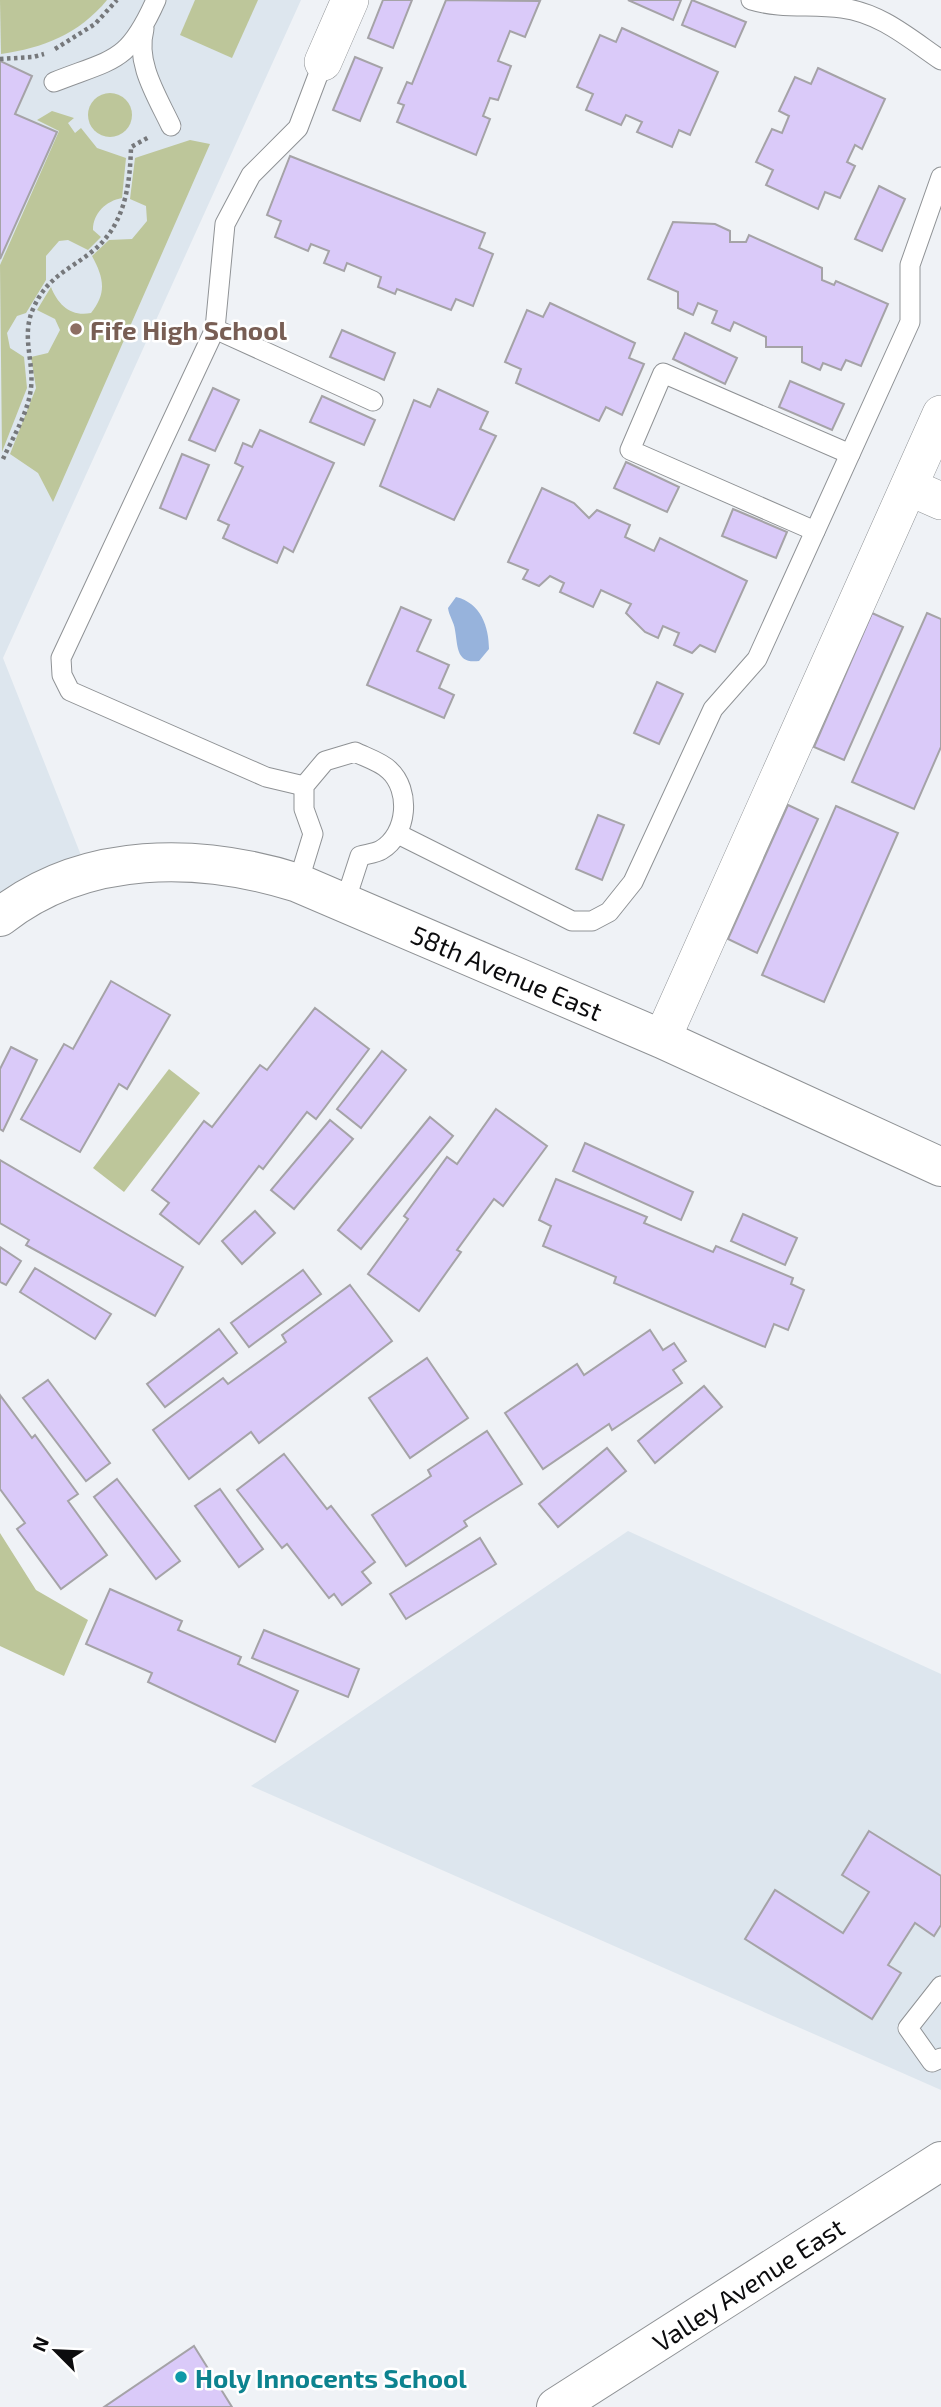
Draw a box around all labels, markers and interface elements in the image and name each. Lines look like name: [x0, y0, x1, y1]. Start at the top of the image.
place label: Fife High School: [90, 314, 288, 345]
marker: Fife High School: [68, 321, 84, 337]
street label: 58th Avenue East: [407, 918, 607, 1026]
street label: Valley Avenue East: [646, 2211, 850, 2357]
north arrow: [21, 2316, 91, 2386]
text: N: [27, 2333, 53, 2355]
place label: Holy Innocents School: [195, 2362, 467, 2394]
marker: Holy Innocents School: [173, 2369, 189, 2385]

